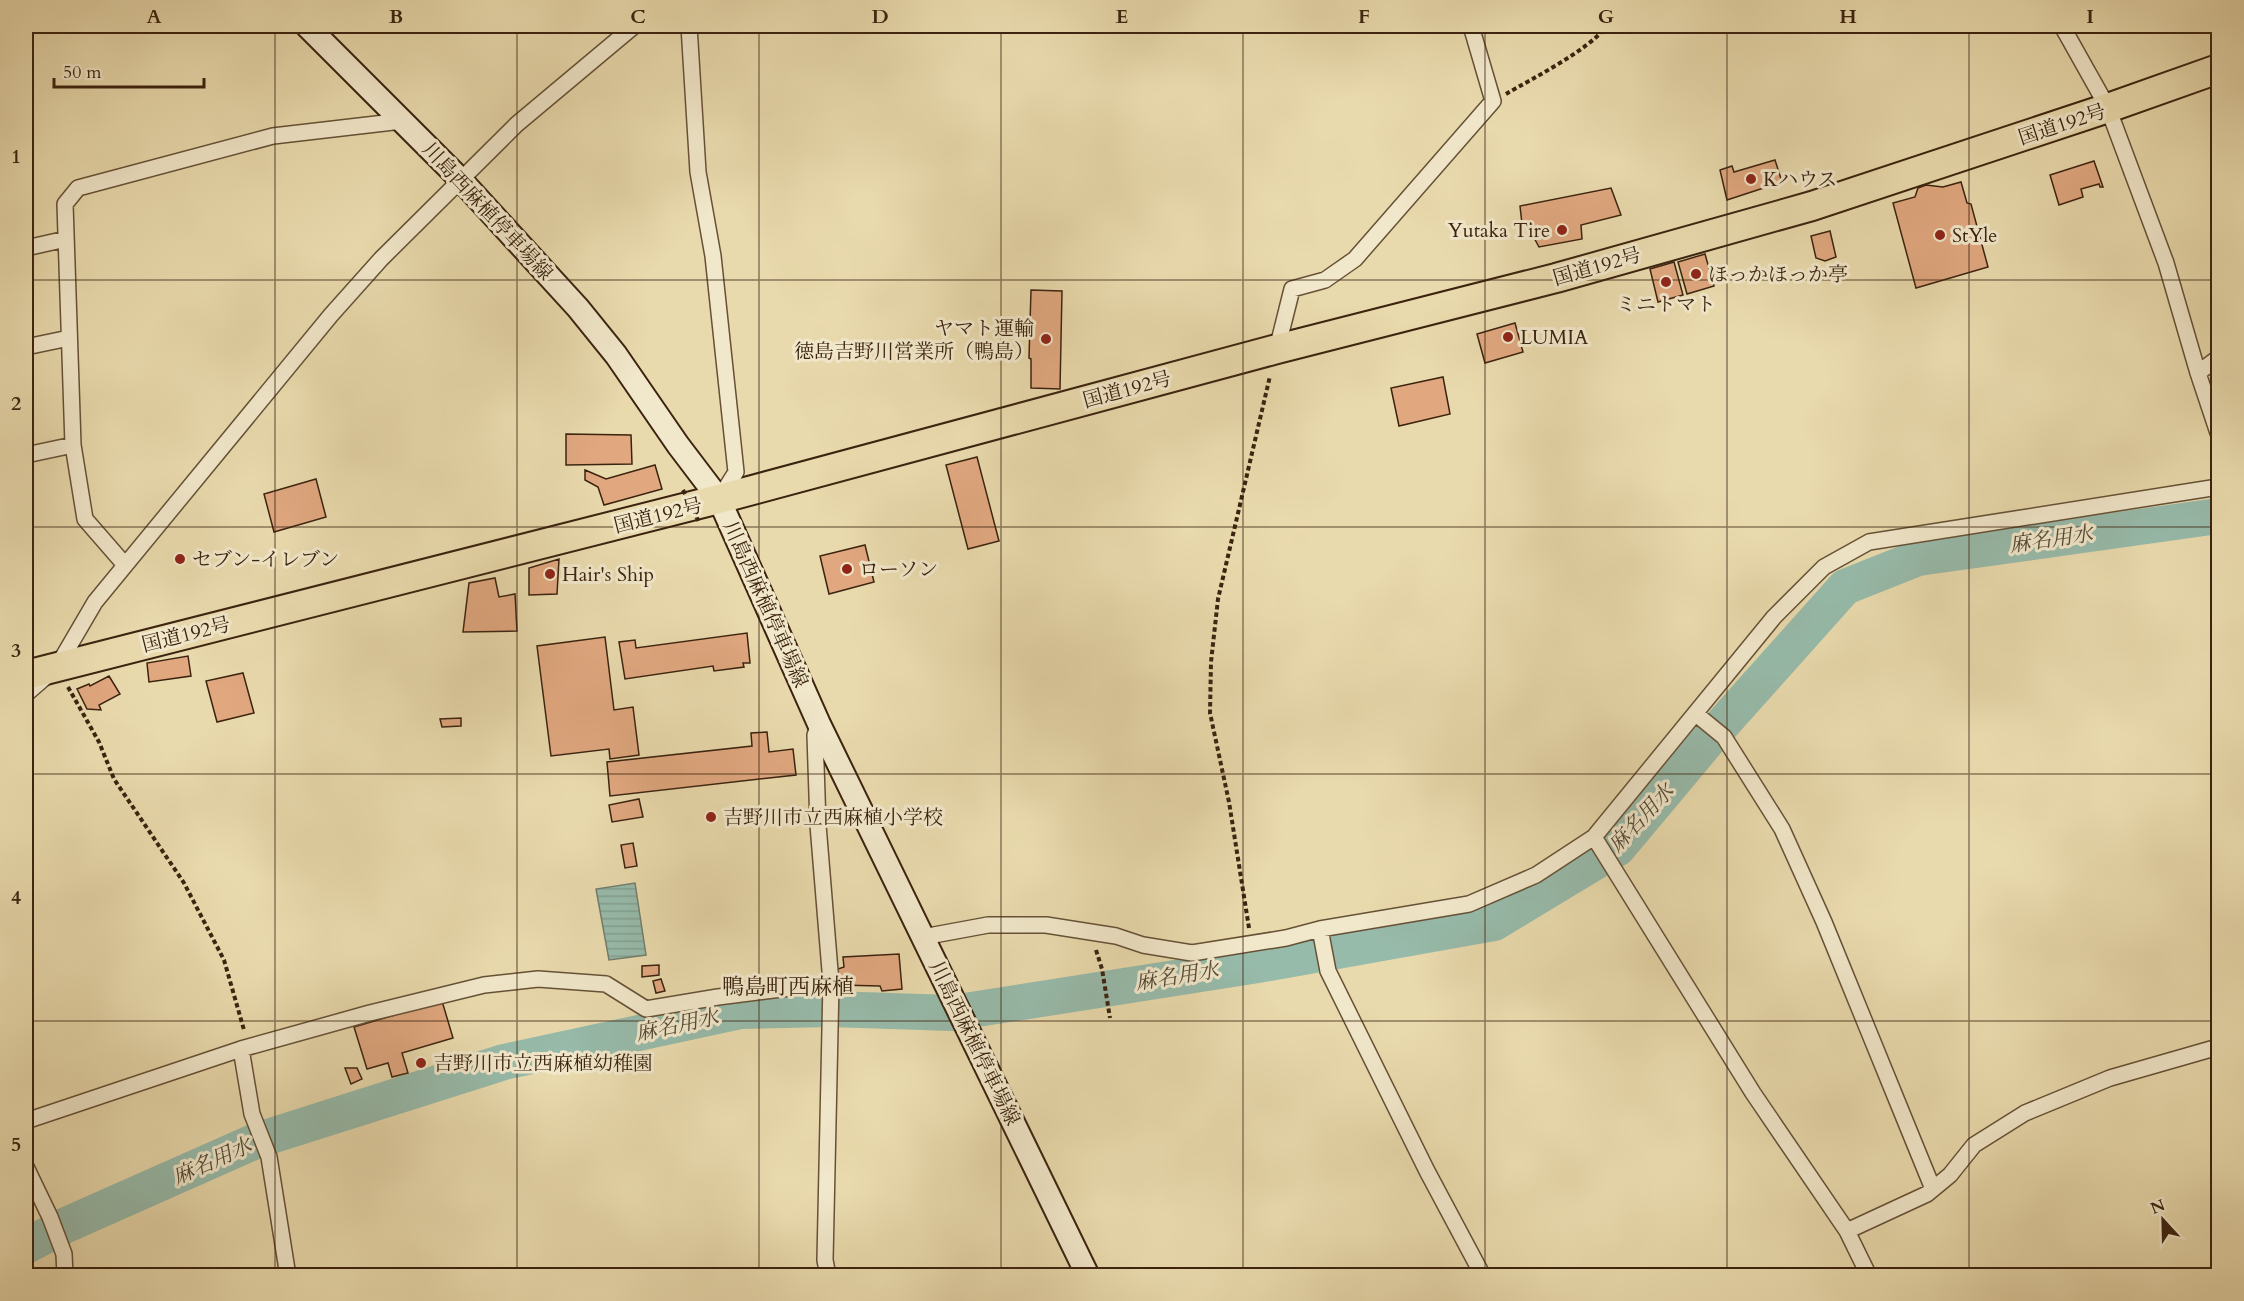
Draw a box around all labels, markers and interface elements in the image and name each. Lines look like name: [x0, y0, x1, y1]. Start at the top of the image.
text: A: [146, 3, 162, 30]
text: B: [389, 3, 403, 30]
text: C: [630, 3, 646, 30]
text: D: [871, 3, 889, 30]
text: E: [1116, 3, 1128, 30]
text: F: [1358, 3, 1370, 30]
text: G: [1598, 3, 1614, 30]
text: H: [1839, 3, 1857, 30]
text: I: [2086, 3, 2094, 30]
scale bar: [54, 51, 204, 89]
text: 50 m: [63, 60, 102, 85]
street label: 国道192号: [2015, 98, 2109, 151]
street label: 川島西麻植停車場線: [416, 136, 559, 286]
text: 1: [11, 143, 21, 170]
place label: Kハウス: [1763, 166, 1837, 193]
marker: Kハウス: [1744, 172, 1758, 186]
place label: Yutaka Tire: [1448, 217, 1550, 244]
place label: StYle: [1952, 222, 1997, 249]
marker: Yutaka Tire: [1555, 223, 1569, 237]
marker: StYle: [1933, 228, 1947, 242]
street label: 国道192号: [1550, 241, 1644, 292]
place label: ほっかほっか亭: [1708, 261, 1848, 288]
marker: ほっかほっか亭: [1689, 267, 1703, 281]
marker: ミニトマト: [1659, 275, 1673, 289]
place label: ミニトマト: [1616, 291, 1716, 318]
place label: ヤマト運輸 徳島吉野川営業所（鴨島）: [794, 315, 1034, 365]
place label: LUMIA: [1520, 324, 1589, 351]
marker: LUMIA: [1501, 330, 1515, 344]
marker: ヤマト運輸 徳島吉野川営業所（鴨島）: [1039, 332, 1053, 346]
street label: 国道192号: [1080, 365, 1174, 414]
text: 2: [11, 390, 21, 417]
street label: 国道192号: [611, 491, 705, 540]
street label: 川島西麻植停車場線: [717, 516, 814, 692]
water label: 麻名用水: [2007, 519, 2097, 560]
place label: セブン-イレブン: [192, 546, 339, 573]
marker: セブン-イレブン: [173, 552, 187, 566]
place label: ローソン: [859, 556, 938, 583]
place label: Hair's Ship: [562, 561, 654, 588]
marker: ローソン: [840, 562, 854, 576]
marker: Hair's Ship: [543, 567, 557, 581]
street label: 国道192号: [139, 610, 233, 659]
text: 3: [11, 637, 21, 664]
water label: 麻名用水: [1602, 776, 1682, 859]
place label: 吉野川市立西麻植小学校: [723, 804, 943, 831]
marker: 吉野川市立西麻植小学校: [704, 810, 718, 824]
text: 4: [11, 884, 21, 911]
water label: 麻名用水: [1133, 955, 1223, 997]
street label: 川島西麻植停車場線: [923, 956, 1026, 1130]
district label: 鴨島町西麻植: [722, 972, 854, 1002]
water label: 麻名用水: [633, 1002, 723, 1048]
place label: 吉野川市立西麻植幼稚園: [433, 1050, 653, 1077]
marker: 吉野川市立西麻植幼稚園: [414, 1056, 428, 1070]
water label: 麻名用水: [168, 1130, 258, 1192]
text: 5: [11, 1131, 21, 1158]
north arrow: [2133, 1190, 2193, 1250]
text: N: [2147, 1194, 2168, 1220]

